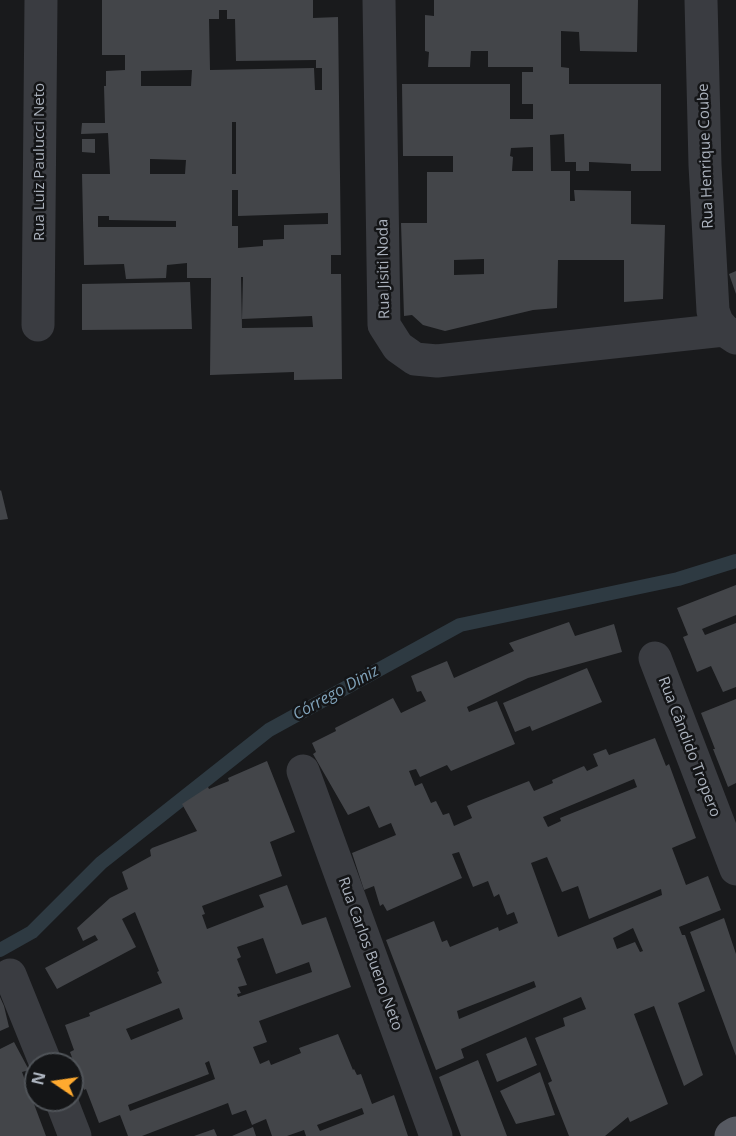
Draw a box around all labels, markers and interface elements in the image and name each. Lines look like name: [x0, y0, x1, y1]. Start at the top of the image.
street label: Rua Luiz Paulucci Neto: [31, 83, 49, 241]
street label: Rua Henrique Coube: [694, 83, 718, 229]
street label: Rua Jisiti Noda: [374, 219, 394, 319]
water label: Córrego Diniz: [290, 661, 382, 725]
street label: Rua Cândido Tropero: [654, 674, 724, 820]
street label: Rua Carlos Bueno Neto: [334, 875, 406, 1033]
north arrow: [24, 1052, 84, 1112]
text: N: [26, 1070, 51, 1087]

